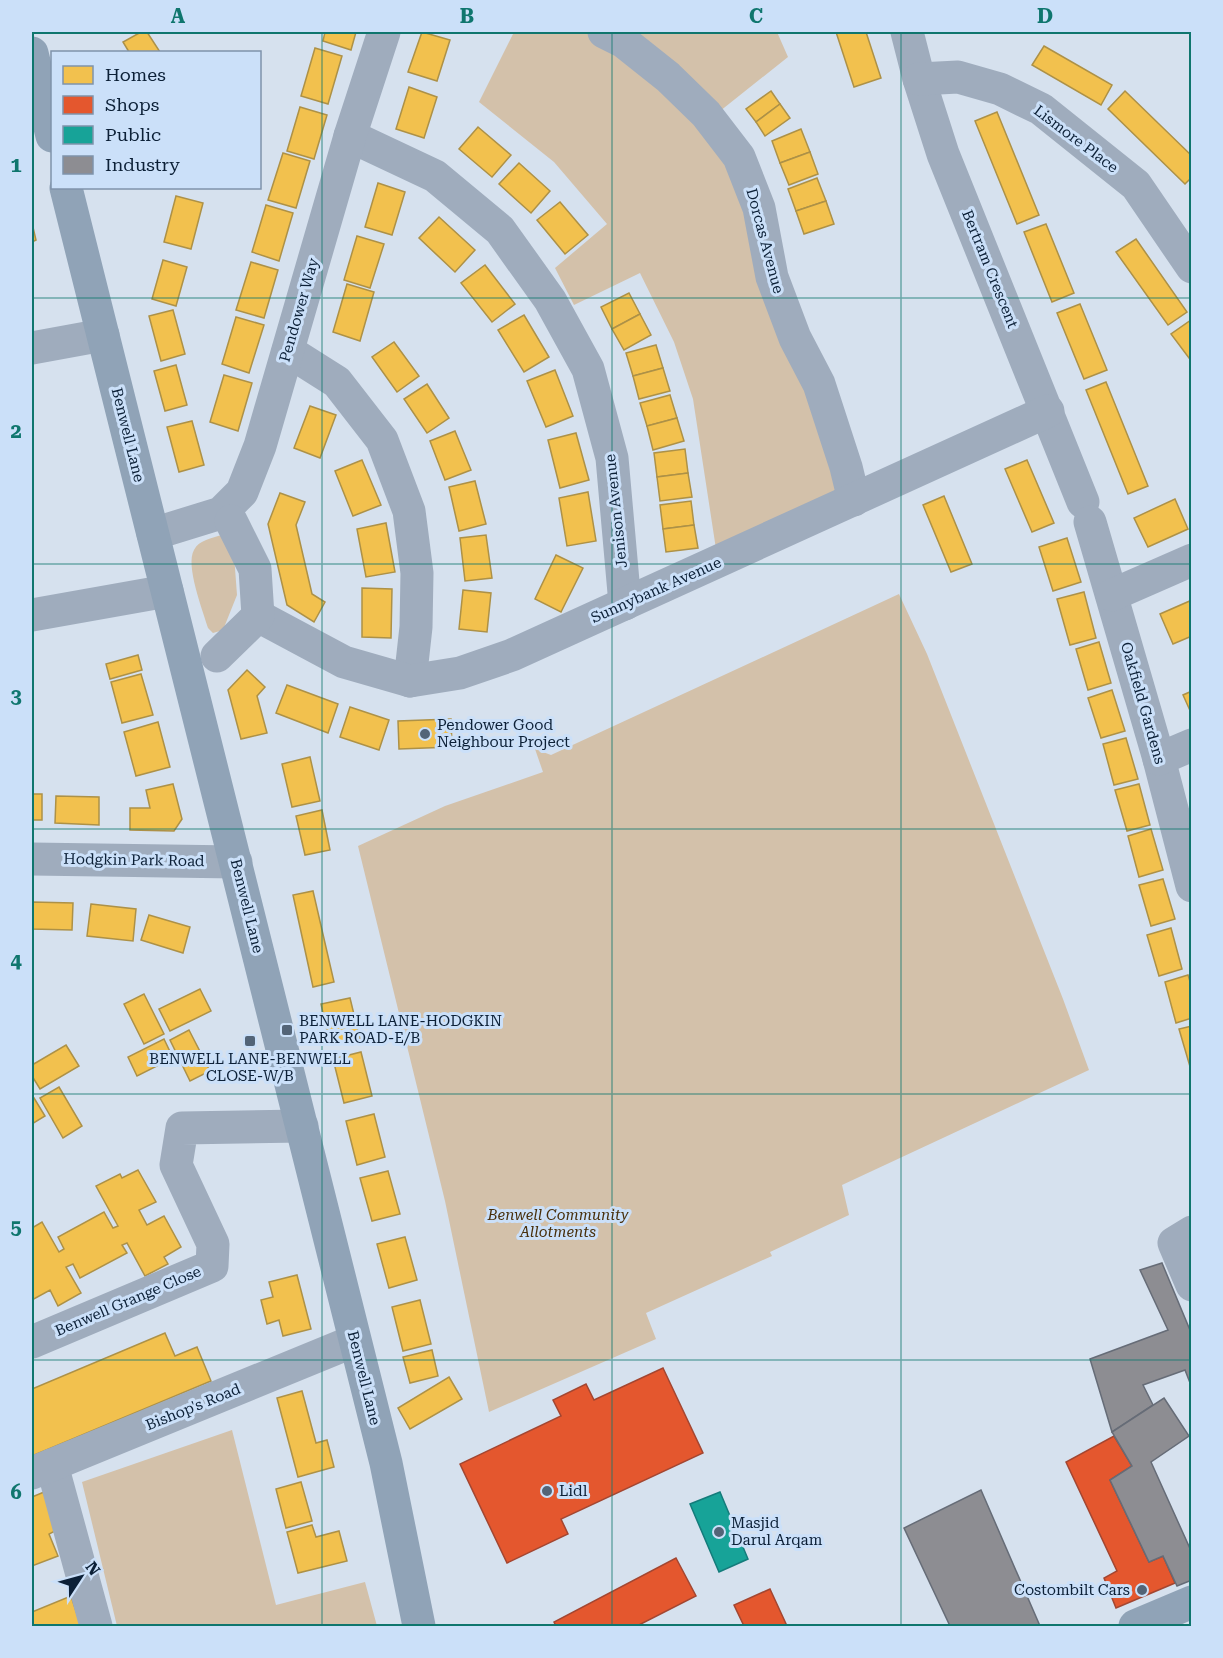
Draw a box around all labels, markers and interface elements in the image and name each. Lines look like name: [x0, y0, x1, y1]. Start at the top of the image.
text: A: [171, 4, 186, 28]
text: B: [460, 4, 474, 28]
text: C: [749, 4, 763, 28]
text: D: [1037, 4, 1053, 28]
legend: [51, 51, 261, 189]
text: Homes: [105, 64, 166, 85]
text: Shops: [105, 94, 159, 115]
street label: Lismore Place: [1030, 101, 1122, 177]
text: Public: [105, 124, 161, 145]
text: 1: [10, 153, 22, 177]
text: Industry: [105, 154, 180, 175]
street label: Dorcas Avenue: [742, 186, 788, 296]
street label: Bertram Crescent: [958, 207, 1022, 331]
street label: Pendower Way: [276, 256, 322, 364]
street label: Benwell Lane: [108, 386, 148, 484]
text: 2: [10, 419, 22, 443]
street label: Jenison Avenue: [601, 453, 631, 569]
street label: Sunnybank Avenue: [588, 553, 724, 627]
street label: Oakfield Gardens: [1117, 640, 1169, 766]
text: 3: [10, 684, 22, 708]
place label: Pendower Good Neighbour Project: [437, 716, 570, 751]
marker: Pendower Good Neighbour Project: [418, 727, 432, 741]
street label: Hodgkin Park Road: [63, 850, 205, 870]
street label: Benwell Lane: [227, 857, 267, 955]
text: 4: [10, 949, 22, 973]
place label: BENWELL LANE-HODGKIN PARK ROAD-E/B: [299, 1012, 502, 1047]
marker: BENWELL LANE-HODGKIN PARK ROAD-E/B: [280, 1023, 294, 1037]
marker: BENWELL LANE-BENWELL CLOSE-W/B: [243, 1034, 257, 1048]
place label: BENWELL LANE-BENWELL CLOSE-W/B: [149, 1050, 351, 1085]
park label: Benwell Community Allotments: [487, 1206, 629, 1241]
text: 5: [10, 1215, 22, 1239]
street label: Benwell Grange Close: [52, 1262, 204, 1340]
street label: Benwell Lane: [344, 1329, 384, 1427]
street label: Bishop's Road: [143, 1380, 243, 1434]
text: 6: [10, 1480, 22, 1504]
place label: Lidl: [559, 1482, 588, 1500]
marker: Lidl: [540, 1484, 554, 1498]
place label: Masjid Darul Arqam: [731, 1514, 823, 1549]
marker: Masjid Darul Arqam: [712, 1525, 726, 1539]
north arrow: [51, 1547, 111, 1607]
text: N: [81, 1558, 104, 1579]
place label: Costombilt Cars: [1014, 1581, 1130, 1599]
marker: Costombilt Cars: [1135, 1583, 1149, 1597]

